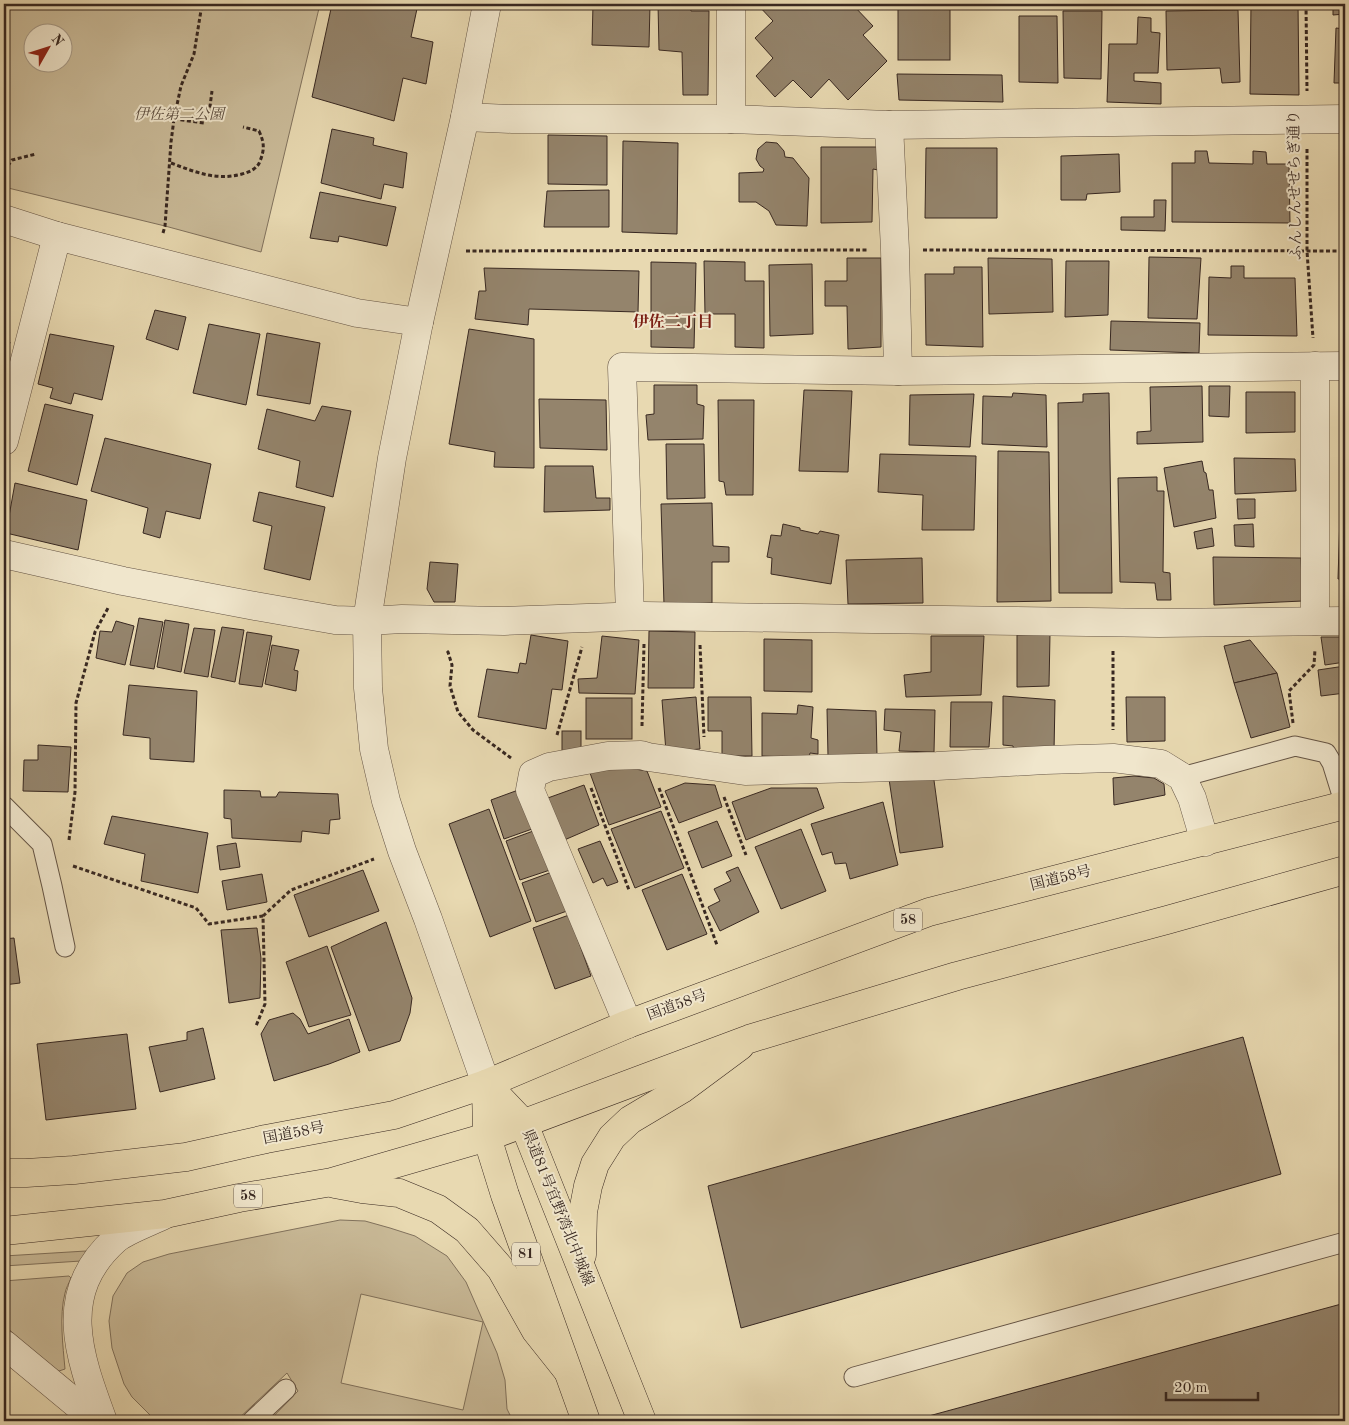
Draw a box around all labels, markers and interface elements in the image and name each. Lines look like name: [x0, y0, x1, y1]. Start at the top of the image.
north arrow: [22, 22, 72, 72]
text: N: [49, 32, 66, 49]
park label: 伊佐第二公園: [134, 106, 227, 123]
street label: ふんしんせせらぎ通り: [1285, 110, 1305, 260]
district label: 伊佐二丁目: [633, 313, 713, 331]
street label: 国道58号: [1028, 862, 1093, 894]
road number: 58: [894, 908, 922, 932]
street label: 国道58号: [644, 986, 709, 1024]
street label: 国道58号: [262, 1119, 326, 1147]
street label: 県道81号宜野湾北中城線: [517, 1127, 597, 1289]
road number: 58: [234, 1184, 262, 1208]
road number: 81: [512, 1242, 540, 1266]
scale bar: [1166, 1370, 1259, 1402]
text: 20 m: [1174, 1381, 1208, 1396]

